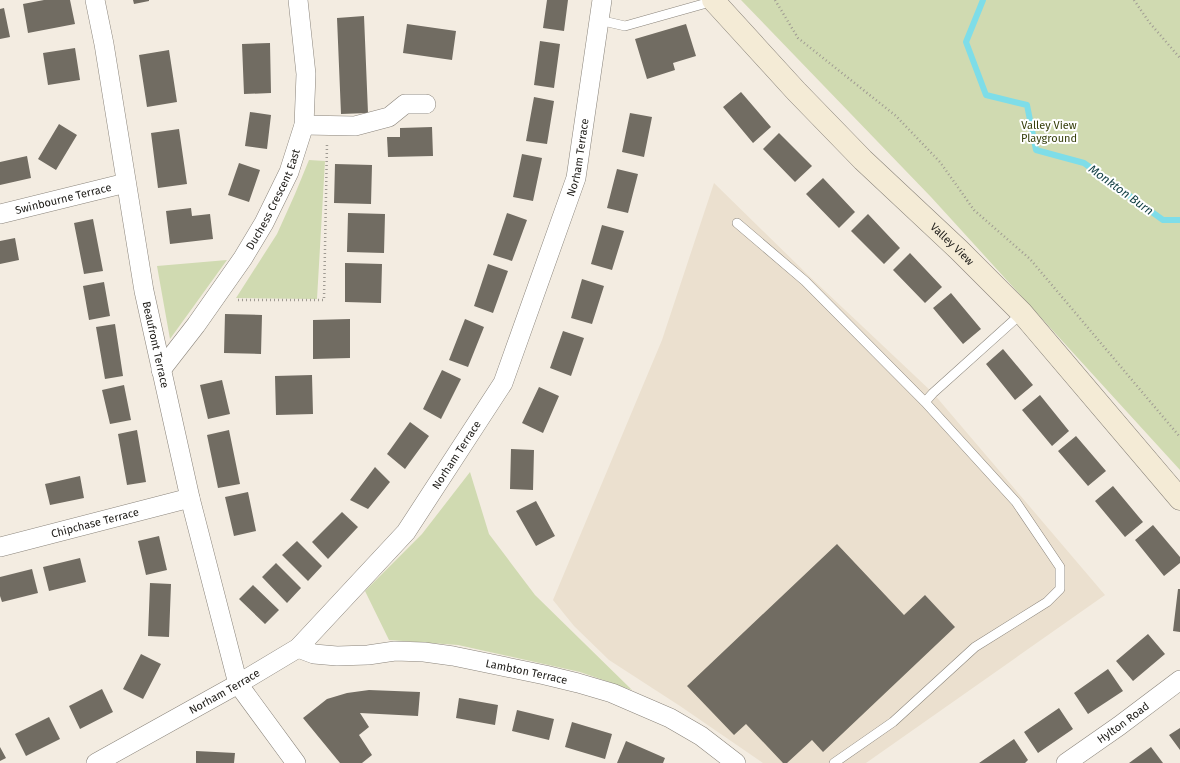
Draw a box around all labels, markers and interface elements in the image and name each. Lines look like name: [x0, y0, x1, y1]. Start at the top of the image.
street label: Norham Terrace: [564, 118, 592, 198]
park label: Valley View Playground: [1021, 119, 1077, 145]
street label: Duchess Crescent East: [243, 147, 303, 252]
water label: Monkton Burn: [1086, 162, 1156, 218]
street label: Swinbourne Terrace: [14, 181, 113, 217]
street label: Valley View: [927, 221, 977, 268]
street label: Beaufront Terrace: [139, 300, 171, 389]
street label: Norham Terrace: [430, 418, 484, 492]
street label: Chipchase Terrace: [50, 505, 140, 541]
street label: Lambton Terrace: [485, 657, 569, 687]
street label: Norham Terrace: [187, 666, 262, 717]
street label: Hylton Road: [1095, 700, 1152, 746]

